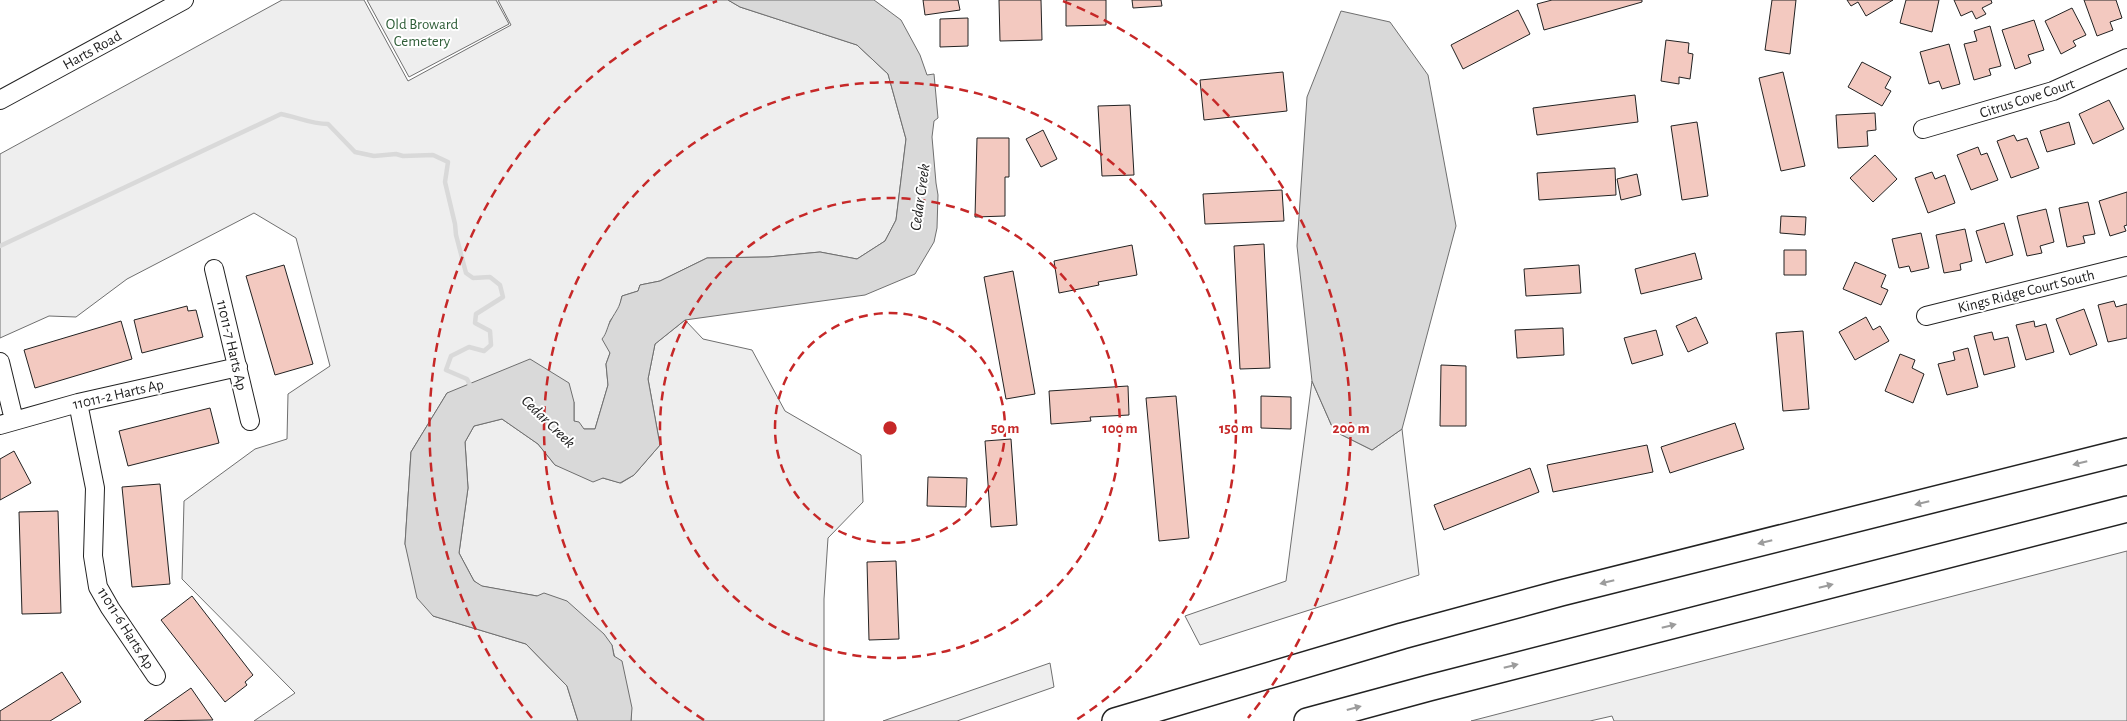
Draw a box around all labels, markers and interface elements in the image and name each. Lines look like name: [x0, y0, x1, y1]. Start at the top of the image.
park label: Old Broward Cemetery: [386, 17, 459, 49]
street label: Harts Road: [61, 28, 124, 73]
street label: Citrus Cove Court: [1978, 76, 2077, 121]
water label: Cedar Creek: [907, 163, 933, 232]
street label: Kings Ridge Court South: [1956, 267, 2096, 316]
street label: 11011-7 Harts Ap: [214, 298, 249, 392]
street label: 11011-2 Harts Ap: [71, 377, 165, 412]
water label: Cedar Creek: [518, 392, 578, 451]
centre of rings: [881, 419, 899, 437]
text: 50 m: [991, 421, 1019, 436]
text: 100 m: [1102, 421, 1138, 436]
text: 150 m: [1219, 421, 1253, 436]
text: 200 m: [1332, 421, 1370, 436]
one-way arrow: [2072, 459, 2087, 467]
one-way arrow: [1915, 499, 1930, 507]
one-way arrow: [1757, 538, 1772, 546]
one-way arrow: [1599, 578, 1614, 586]
one-way arrow: [1819, 582, 1834, 590]
street label: 11011-6 Harts Ap: [95, 585, 157, 672]
one-way arrow: [1661, 622, 1676, 630]
one-way arrow: [1504, 662, 1519, 670]
one-way arrow: [1347, 704, 1362, 712]

